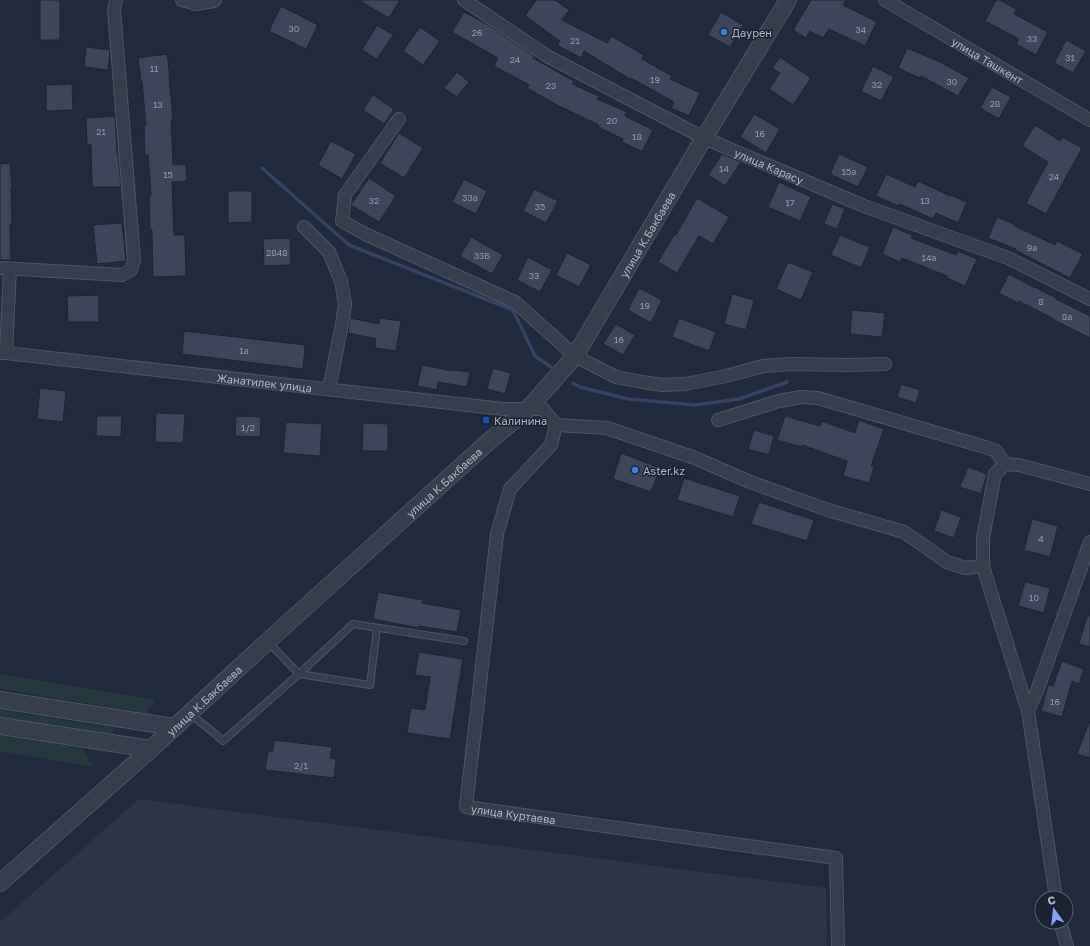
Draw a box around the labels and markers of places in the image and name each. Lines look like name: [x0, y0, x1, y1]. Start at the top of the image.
place label: Даурен: [732, 26, 772, 39]
marker: Даурен: [719, 27, 729, 37]
place label: Калинина: [494, 414, 547, 427]
marker: Калинина: [481, 415, 491, 425]
place label: Aster.kz: [643, 464, 685, 477]
marker: Aster.kz: [630, 465, 640, 475]

